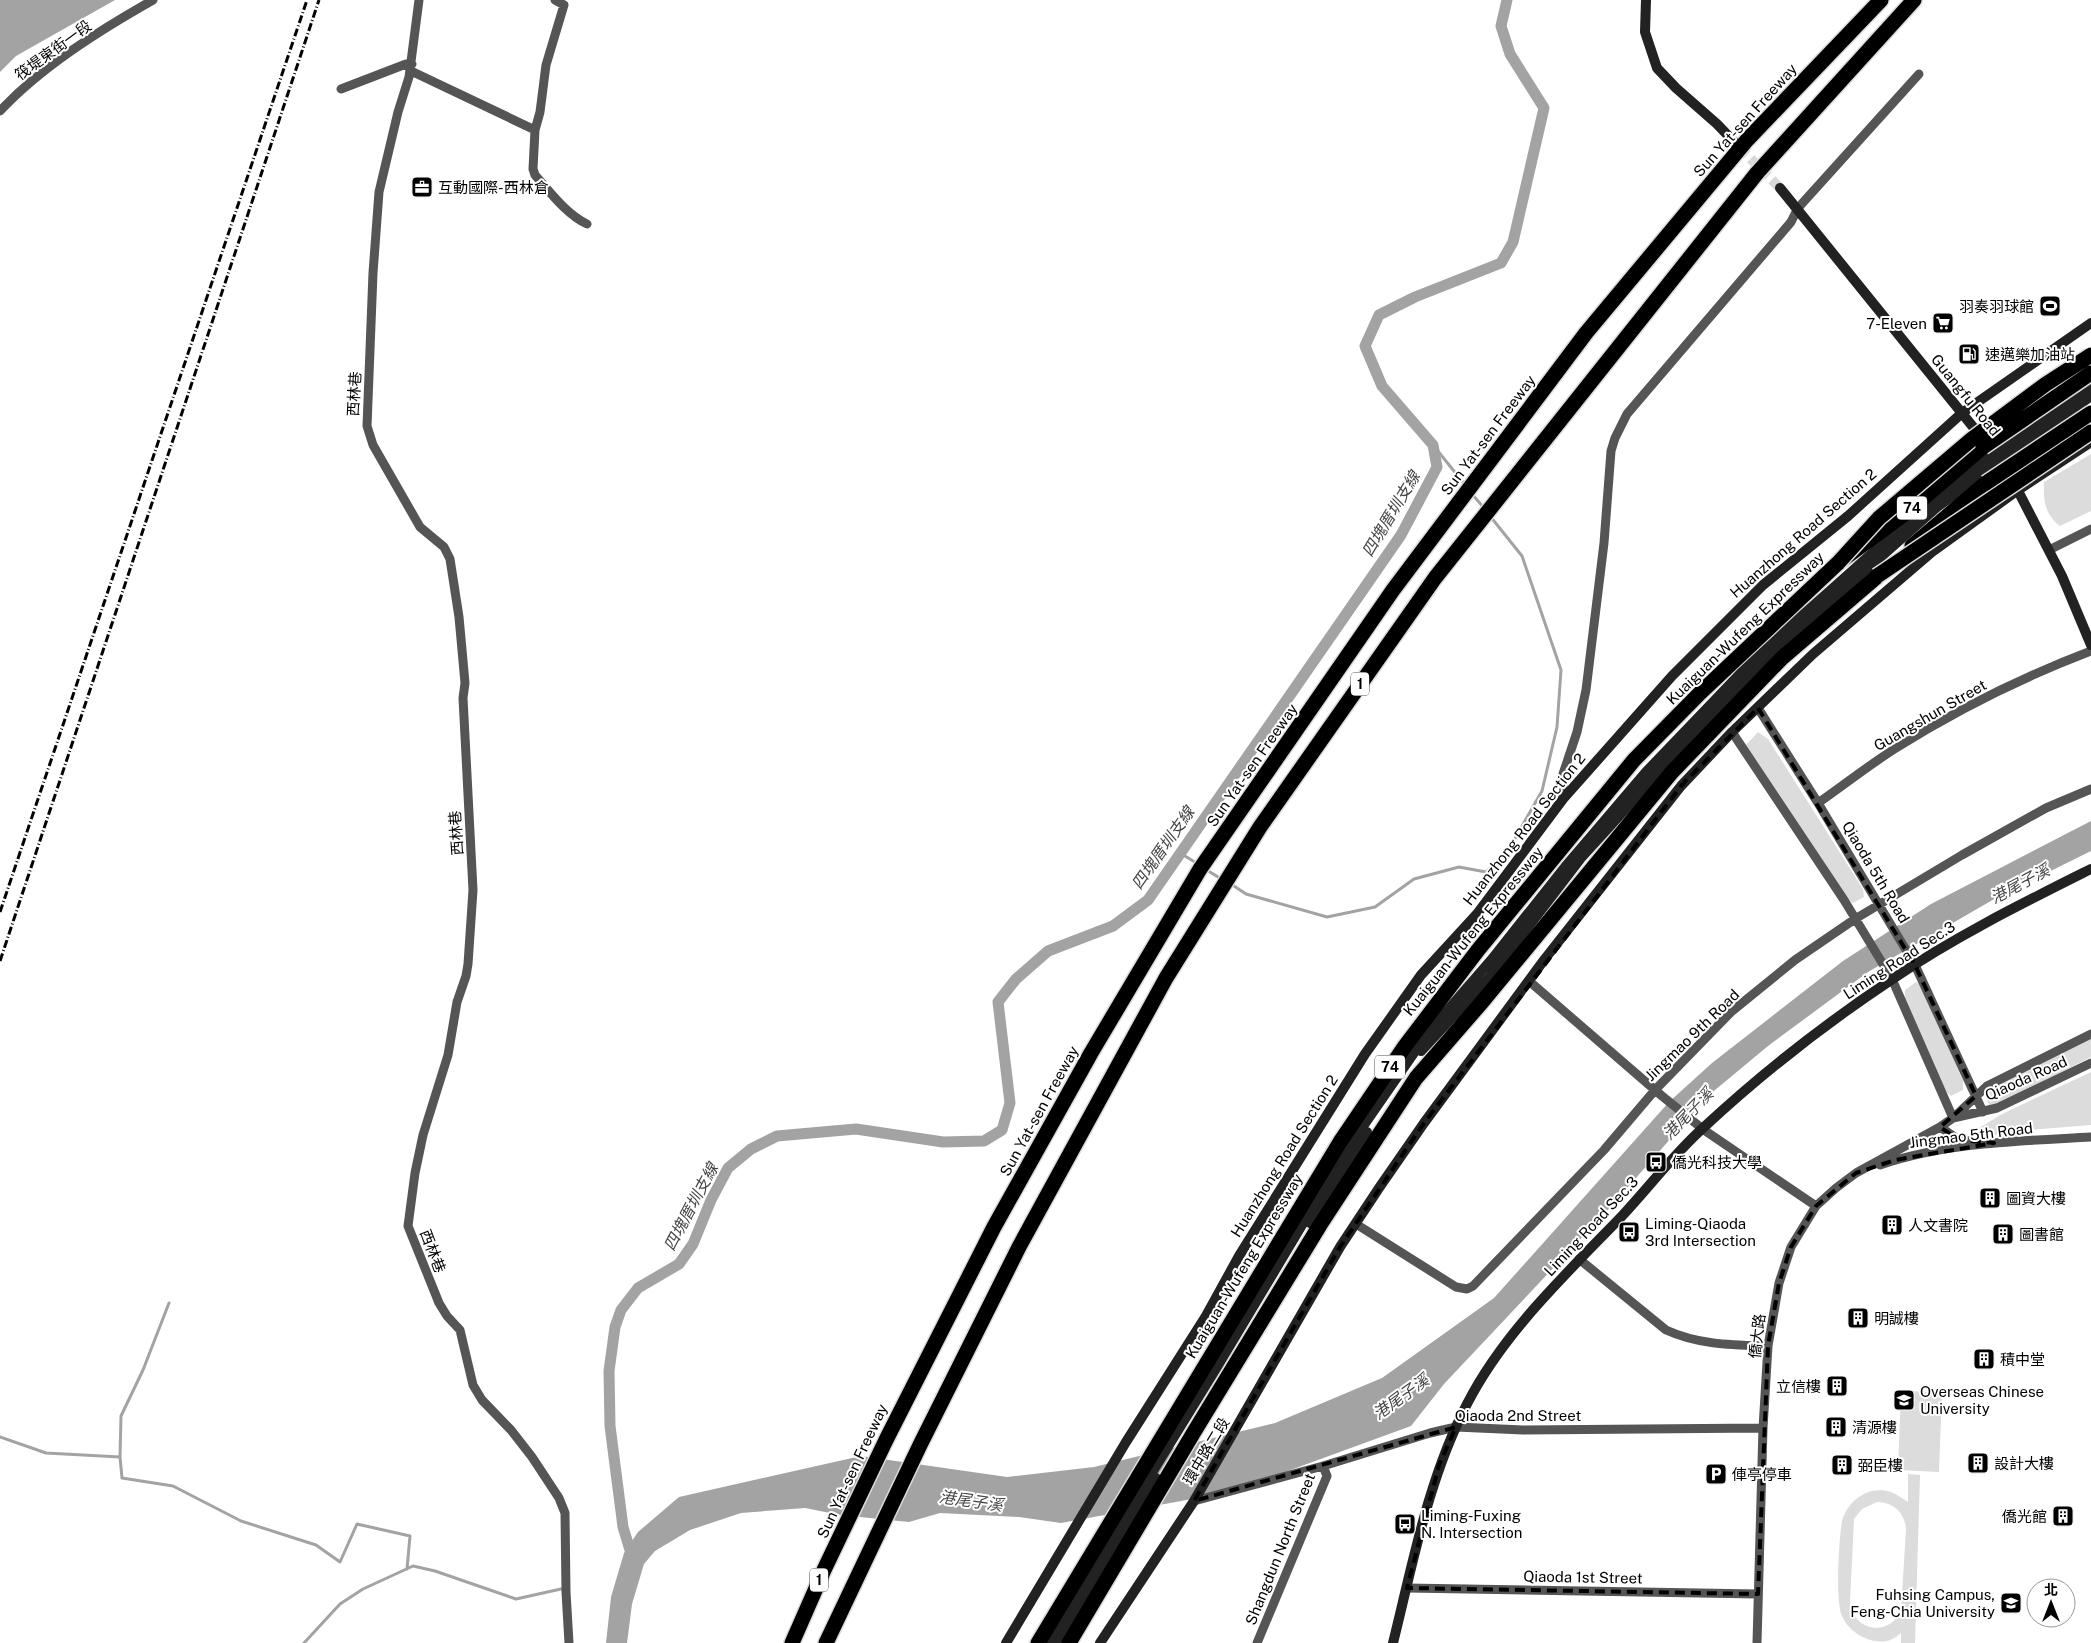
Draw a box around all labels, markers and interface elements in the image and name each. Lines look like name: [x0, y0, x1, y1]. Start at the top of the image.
street label: 筏堤東街一段: [12, 17, 94, 83]
street label: Sun Yat-sen Freeway: [1690, 60, 1800, 180]
office icon: 互動國際-西林倉: [410, 175, 434, 199]
place label: 互動國際-西林倉: [438, 179, 549, 196]
sports icon: 羽奏羽球館: [2038, 294, 2062, 318]
place label: 羽奏羽球館: [1959, 298, 2034, 315]
supermarket icon: 7-Eleven: [1931, 311, 1955, 335]
place label: 7-Eleven: [1866, 315, 1927, 332]
fuel station icon: 速邁樂加油站: [1957, 342, 1981, 366]
place label: 速邁樂加油站: [1985, 346, 2075, 363]
street label: Guangfu Road: [1928, 351, 2004, 439]
street label: 西林巷: [344, 371, 364, 417]
street label: Sun Yat-sen Freeway: [1437, 372, 1539, 498]
street label: Huanzhong Road Section 2: [1727, 465, 1880, 601]
water label: 四塊厝圳支線: [1358, 466, 1425, 560]
road number: 74: [1897, 496, 1927, 520]
street label: Kuaiguan-Wufeng Expressway: [1663, 548, 1827, 708]
road number: 1: [1351, 672, 1369, 696]
street label: Guangshun Street: [1871, 676, 1989, 754]
street label: Sun Yat-sen Freeway: [1203, 700, 1301, 830]
street label: Huanzhong Road Section 2: [1459, 750, 1589, 908]
water label: 四塊厝圳支線: [1128, 802, 1199, 893]
street label: 西林巷: [446, 810, 466, 856]
street label: Qiaoda 5th Road: [1839, 818, 1913, 926]
street label: Kuaiguan-Wufeng Expressway: [1400, 843, 1546, 1019]
water label: 港尾子溪: [1987, 860, 2054, 907]
street label: Liming Road Sec.3: [1840, 918, 1958, 1002]
street label: Jingmao 9th Road: [1642, 986, 1742, 1084]
street label: Sun Yat-sen Freeway: [996, 1043, 1082, 1179]
street label: Qiaoda Road: [1982, 1052, 2070, 1104]
road number: 74: [1375, 1056, 1405, 1078]
street label: Huanzhong Road Section 2: [1227, 1072, 1341, 1240]
water label: 港尾子溪: [1659, 1083, 1718, 1144]
street label: Jingmao 5th Road: [1908, 1119, 2034, 1151]
bus stop icon: 僑光科技大學: [1644, 1150, 1668, 1174]
place label: 僑光科技大學: [1672, 1154, 1762, 1171]
water label: 四塊厝圳支線: [660, 1158, 723, 1254]
street label: Kuaiguan-Wufeng Expressway: [1182, 1171, 1306, 1361]
street label: Liming Road Sec.3: [1541, 1173, 1641, 1279]
building icon: 圖資大樓: [1978, 1186, 2002, 1210]
place label: 圖資大樓: [2006, 1190, 2066, 1207]
building icon: 人文書院: [1880, 1213, 1904, 1237]
place label: Liming-Qiaoda 3rd Intersection: [1645, 1215, 1756, 1249]
place label: 人文書院: [1908, 1217, 1968, 1234]
bus stop icon: Liming-Qiaoda 3rd Intersection: [1617, 1220, 1641, 1244]
building icon: 圖書館: [1991, 1222, 2015, 1246]
place label: 圖書館: [2019, 1226, 2064, 1243]
street label: 西林巷: [417, 1227, 449, 1275]
building icon: 明誠樓: [1846, 1306, 1870, 1330]
place label: 明誠樓: [1874, 1310, 1919, 1327]
street label: 僑大路: [1746, 1313, 1768, 1359]
building icon: 積中堂: [1972, 1347, 1996, 1371]
place label: 積中堂: [2000, 1351, 2045, 1368]
water label: 港尾子溪: [1370, 1369, 1434, 1423]
building icon: 立信樓: [1825, 1374, 1849, 1398]
place label: 立信樓: [1776, 1378, 1821, 1395]
place label: Overseas Chinese University: [1920, 1383, 2044, 1417]
school or university icon: Overseas Chinese University: [1892, 1388, 1916, 1412]
street label: Sun Yat-sen Freeway: [813, 1401, 891, 1541]
street label: Qiaoda 2nd Street: [1455, 1407, 1581, 1424]
street label: 環中路二段: [1179, 1414, 1233, 1488]
building icon: 清源樓: [1824, 1415, 1848, 1439]
place label: 清源樓: [1852, 1419, 1897, 1436]
building icon: 設計大樓: [1966, 1451, 1990, 1475]
building icon: 弼臣樓: [1830, 1453, 1854, 1477]
place label: 設計大樓: [1994, 1455, 2054, 1472]
place label: 弼臣樓: [1858, 1457, 1903, 1474]
parking icon: 俥亭停車: [1704, 1462, 1728, 1486]
place label: 俥亭停車: [1732, 1466, 1792, 1483]
street label: Shangdun North Street: [1242, 1471, 1318, 1627]
water label: 港尾子溪: [938, 1487, 1006, 1515]
building icon: 僑光館: [2051, 1504, 2075, 1528]
place label: Liming-Fuxing N. Intersection: [1421, 1507, 1522, 1541]
place label: 僑光館: [2002, 1508, 2047, 1525]
bus stop icon: Liming-Fuxing N. Intersection: [1393, 1512, 1417, 1536]
street label: Qiaoda 1st Street: [1523, 1567, 1643, 1587]
road number: 1: [810, 1568, 828, 1592]
north arrow: [2026, 1578, 2076, 1628]
text: 北: [2044, 1582, 2058, 1598]
place label: Fuhsing Campus, Feng-Chia University: [1850, 1586, 1995, 1620]
school or university icon: Fuhsing Campus, Feng-Chia University: [1999, 1591, 2023, 1615]

